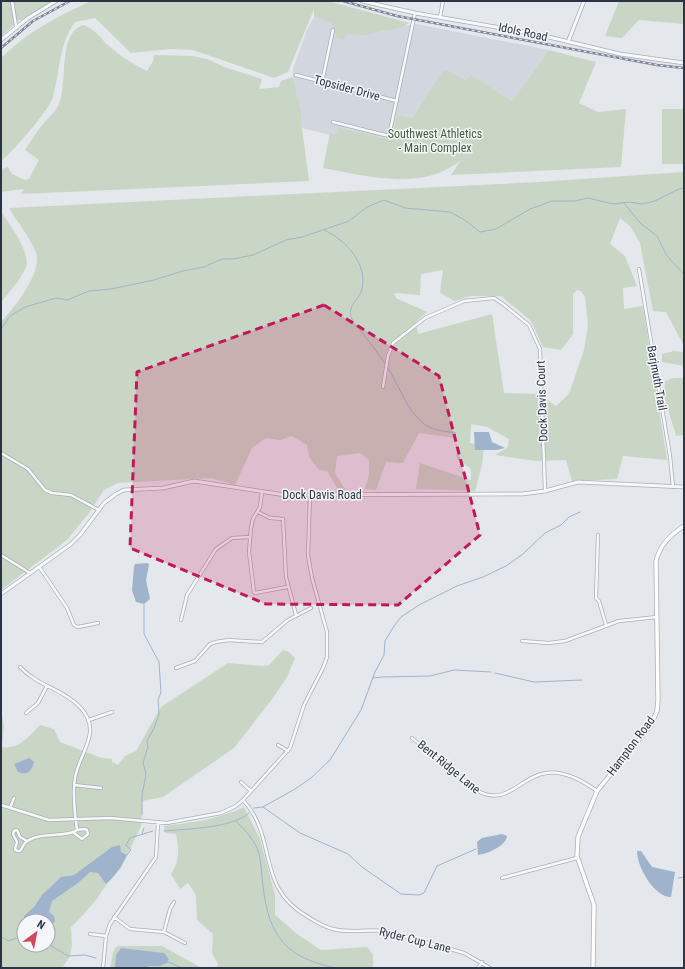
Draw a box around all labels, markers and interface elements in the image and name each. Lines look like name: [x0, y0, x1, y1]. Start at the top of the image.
street label: Idols Road: [497, 20, 549, 44]
street label: Topsider Drive: [312, 72, 382, 104]
park label: Southwest Athletics - Main Complex: [388, 127, 482, 155]
street label: Barjmuth Trail: [644, 344, 670, 412]
street label: Dock Davis Court: [534, 360, 550, 442]
street label: Dock Davis Road: [282, 488, 362, 502]
street label: Hampton Road: [604, 714, 658, 778]
street label: Bent Ridge Lane: [415, 737, 483, 797]
north arrow: [16, 913, 56, 953]
text: N: [35, 918, 48, 932]
street label: Ryder Cup Lane: [378, 924, 453, 956]

